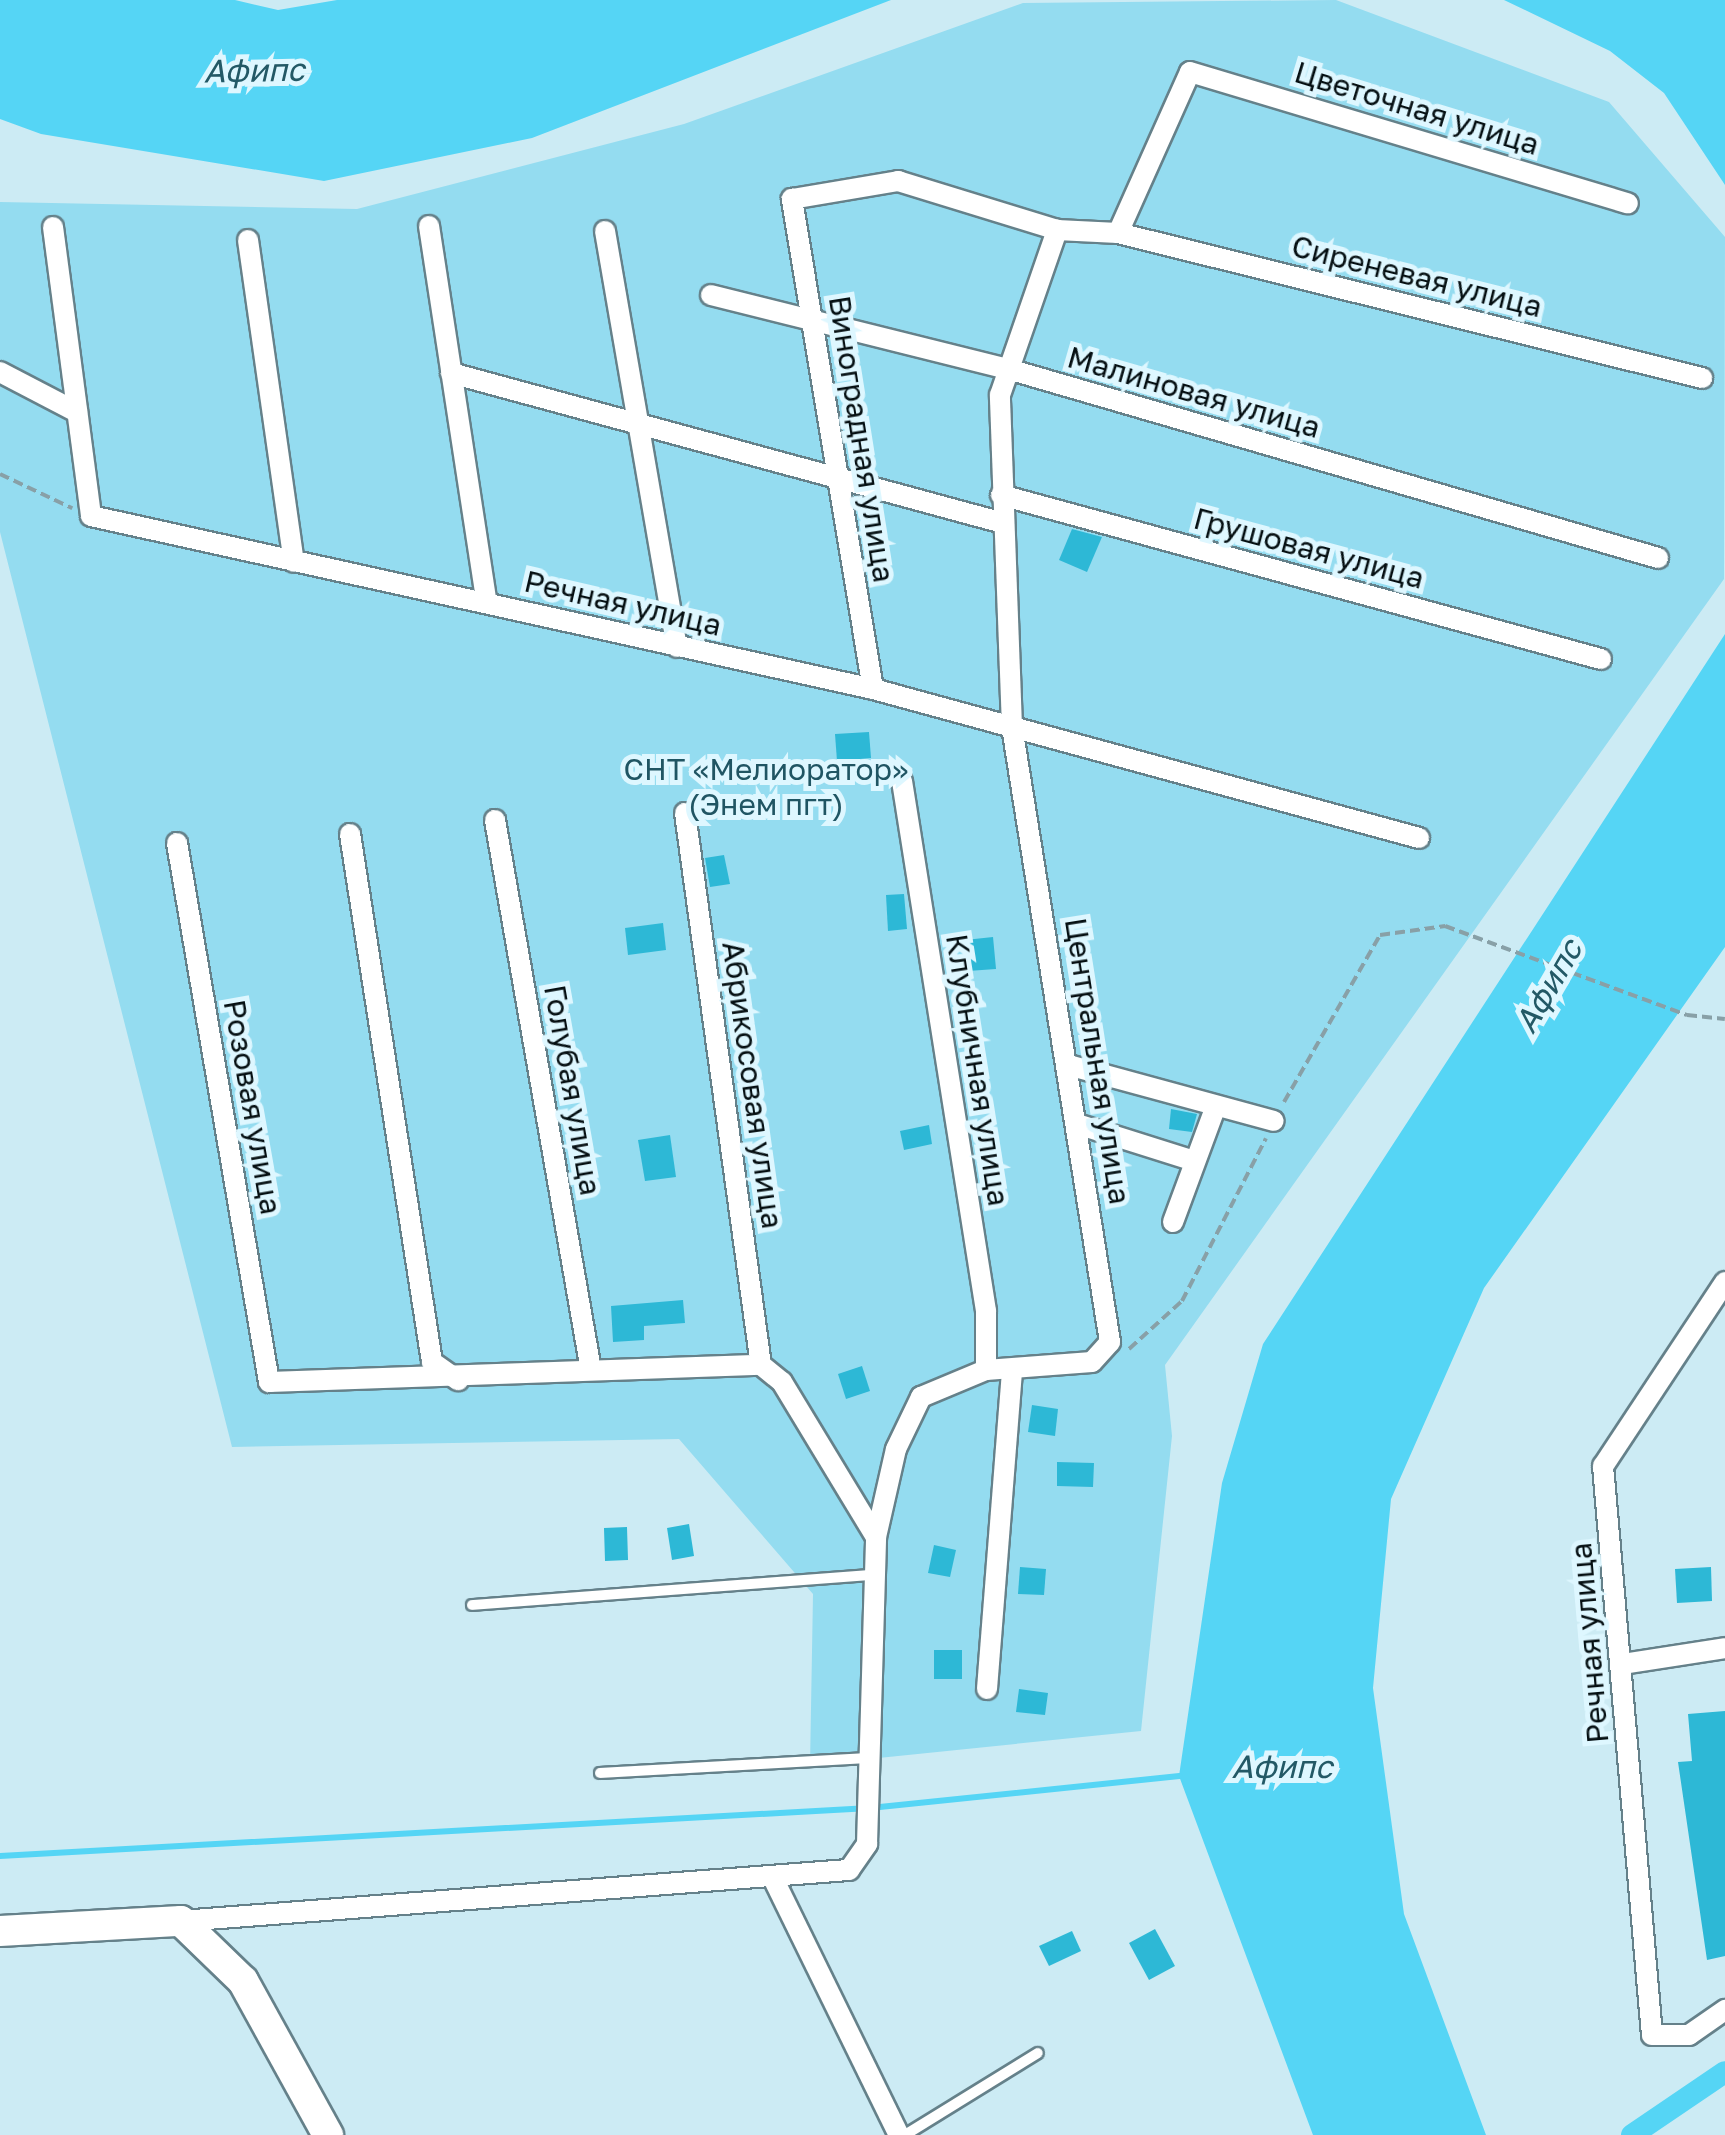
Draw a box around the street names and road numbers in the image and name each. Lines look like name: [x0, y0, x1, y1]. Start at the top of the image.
street label: Цветочная улица: [1290, 54, 1544, 162]
street label: Сиреневая улица: [1288, 227, 1546, 325]
street label: Виноградная улица: [822, 293, 902, 585]
street label: Малиновая улица: [1063, 339, 1325, 445]
street label: Грушовая улица: [1190, 500, 1428, 596]
street label: Речная улица: [521, 563, 725, 643]
street label: Центральная улица: [1058, 915, 1138, 1207]
street label: Клубничная улица: [939, 931, 1017, 1209]
street label: Абрикосовая улица: [715, 939, 791, 1231]
street label: Голубая улица: [537, 982, 609, 1198]
street label: Розовая улица: [216, 997, 290, 1217]
street label: Речная улица: [1562, 1541, 1616, 1745]

